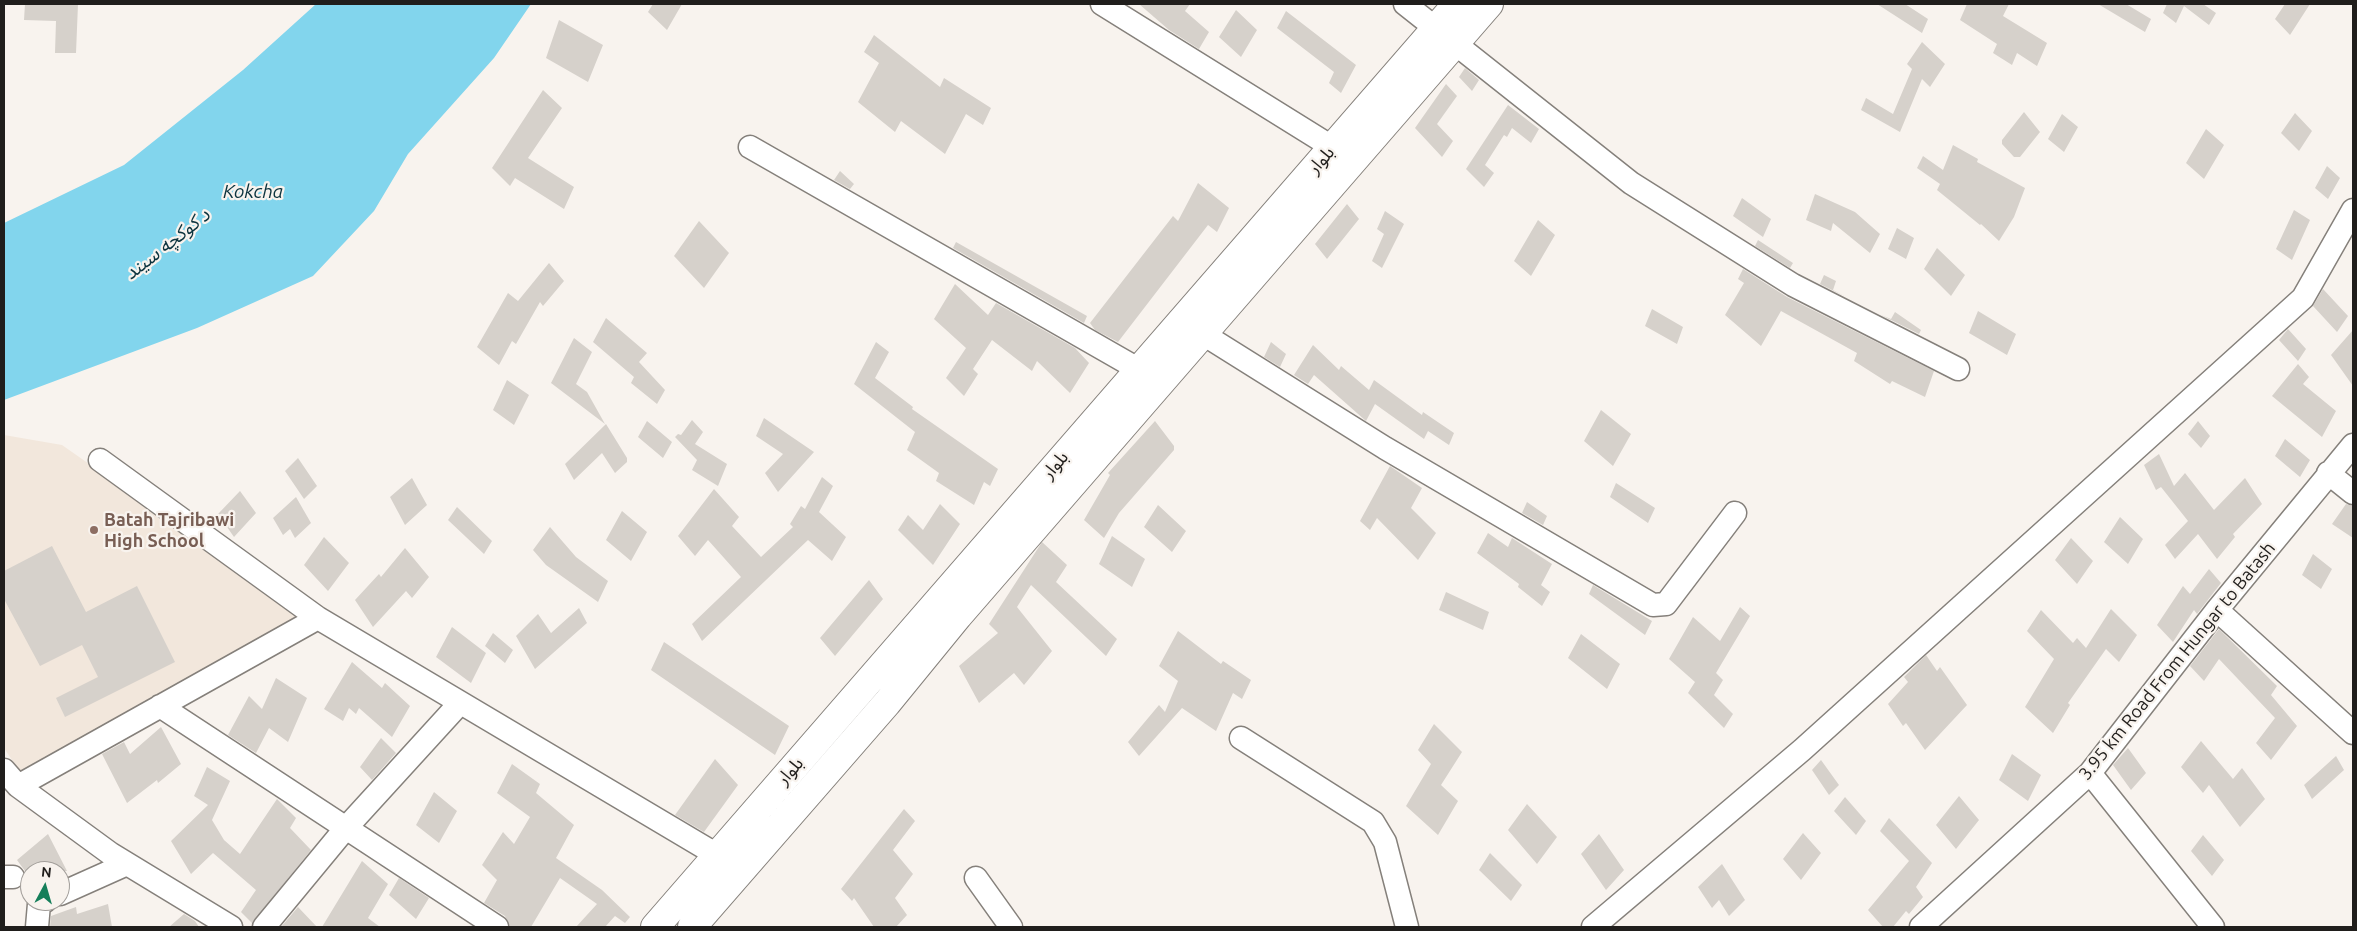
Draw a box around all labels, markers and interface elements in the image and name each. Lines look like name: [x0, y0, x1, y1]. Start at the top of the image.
street label: بلوار: [1303, 142, 1339, 178]
water label: Kokcha: [223, 181, 283, 203]
water label: د کوکچه سیند: [120, 203, 214, 285]
street label: بلوار: [1037, 447, 1073, 483]
place label: Batah Tajribawi High School: [104, 509, 234, 552]
marker: Batah Tajribawi High School: [88, 524, 100, 536]
street label: 3.95 km Road From Hungar to Batash: [2074, 538, 2280, 784]
street label: بلوار: [772, 753, 808, 789]
north arrow: [20, 861, 70, 911]
text: N: [40, 864, 52, 881]

